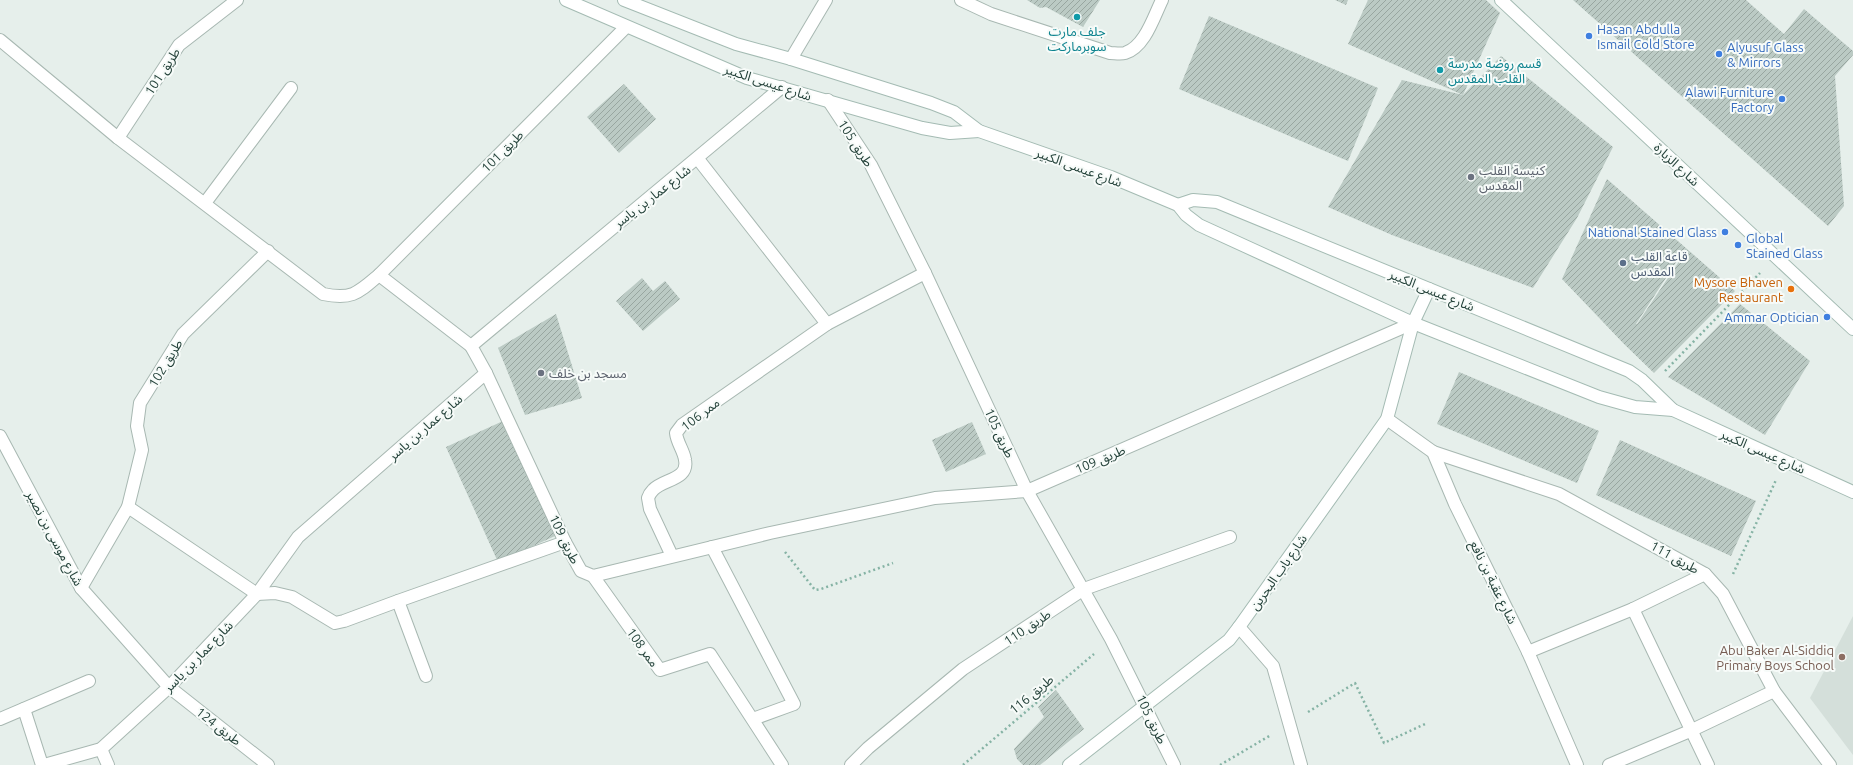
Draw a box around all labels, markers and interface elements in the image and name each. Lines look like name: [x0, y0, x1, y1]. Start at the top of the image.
marker: جلف مارت سوبرماركت: [1072, 12, 1082, 22]
place label: Hasan Abdulla Ismail Cold Store: [1597, 22, 1695, 51]
place label: جلف مارت سوبرماركت: [1048, 24, 1106, 54]
marker: Hasan Abdulla Ismail Cold Store: [1584, 31, 1594, 41]
place label: Alyusuf Glass & Mirrors: [1727, 40, 1804, 69]
street label: طريق 101: [142, 45, 184, 98]
marker: Alyusuf Glass & Mirrors: [1714, 49, 1724, 59]
place label: قسم روضة مدرسة القلب المقدس: [1448, 56, 1542, 87]
street label: شارع عيسى الكبير: [720, 61, 813, 106]
marker: قسم روضة مدرسة القلب المقدس: [1435, 65, 1445, 75]
place label: Alawi Furniture Factory: [1685, 85, 1774, 114]
marker: Alawi Furniture Factory: [1777, 94, 1787, 104]
street label: طريق 105: [834, 117, 876, 170]
street label: طريق 101: [478, 127, 527, 176]
street label: شارع الزبارة: [1649, 140, 1702, 191]
street label: شارع عيسى الكبير: [1032, 145, 1124, 193]
street label: شارع عمار بن ياسر: [610, 162, 695, 234]
place label: كنيسة القلب المقدس: [1479, 163, 1546, 194]
marker: كنيسة القلب المقدس: [1466, 172, 1476, 182]
place label: National Stained Glass: [1588, 225, 1717, 239]
marker: National Stained Glass: [1720, 227, 1730, 237]
place label: Global Stained Glass: [1746, 231, 1823, 260]
marker: Global Stained Glass: [1733, 240, 1743, 250]
place label: قاعة القلب المقدس: [1631, 249, 1688, 280]
marker: قاعة القلب المقدس: [1618, 258, 1628, 268]
street label: شارع عيسى الكبير: [1385, 266, 1477, 317]
place label: Mysore Bhaven Restaurant: [1694, 275, 1783, 304]
marker: Mysore Bhaven Restaurant: [1786, 284, 1796, 294]
place label: Ammar Optician: [1724, 310, 1819, 324]
marker: Ammar Optician: [1822, 312, 1832, 322]
street label: طريق 102: [145, 337, 186, 390]
place label: مسجد بن خلف: [549, 366, 627, 382]
marker: مسجد بن خلف: [536, 368, 546, 378]
street label: شارع عمار بن ياسر: [385, 391, 467, 466]
street label: ممر 106: [678, 395, 723, 434]
street label: طريق 105: [981, 406, 1018, 461]
street label: شارع عيسى الكبير: [1716, 426, 1807, 480]
street label: طريق 109: [1073, 442, 1128, 478]
street label: شارع موسى بن نصير: [20, 487, 86, 590]
street label: طريق 109: [545, 512, 583, 567]
street label: شارع باب البحرين: [1247, 532, 1312, 615]
street label: شارع عقبة بن نافع: [1464, 538, 1520, 628]
street label: طريق 111: [1647, 538, 1702, 578]
street label: طريق 110: [1001, 606, 1054, 649]
street label: شارع عمار بن ياسر: [160, 618, 238, 698]
street label: ممر 108: [623, 625, 662, 670]
place label: Abu Baker Al-Siddiq Primary Boys School: [1716, 643, 1835, 672]
marker: Abu Baker Al-Siddiq Primary Boys School: [1837, 652, 1847, 662]
street label: طريق 116: [1006, 672, 1057, 718]
street label: طريق 105: [1132, 692, 1170, 747]
street label: طريق 124: [193, 704, 244, 750]

